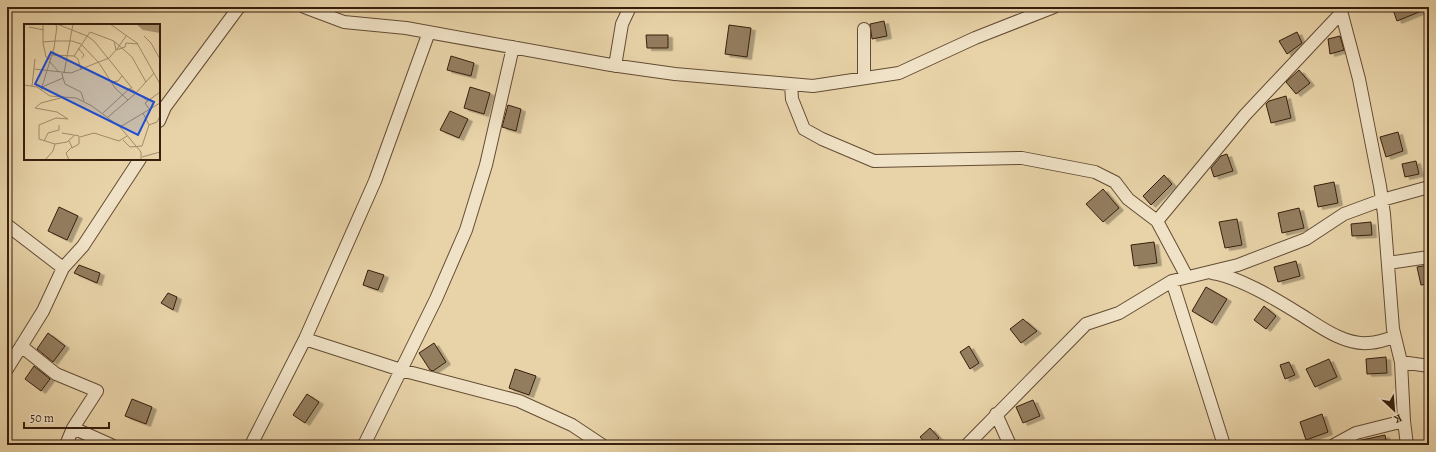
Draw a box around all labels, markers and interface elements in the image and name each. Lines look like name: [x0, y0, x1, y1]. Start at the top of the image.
inset map: [24, 24, 160, 160]
north arrow: [1374, 390, 1414, 430]
scale bar: [24, 404, 109, 430]
text: 50 m: [30, 410, 54, 426]
text: K: [1391, 410, 1405, 427]

